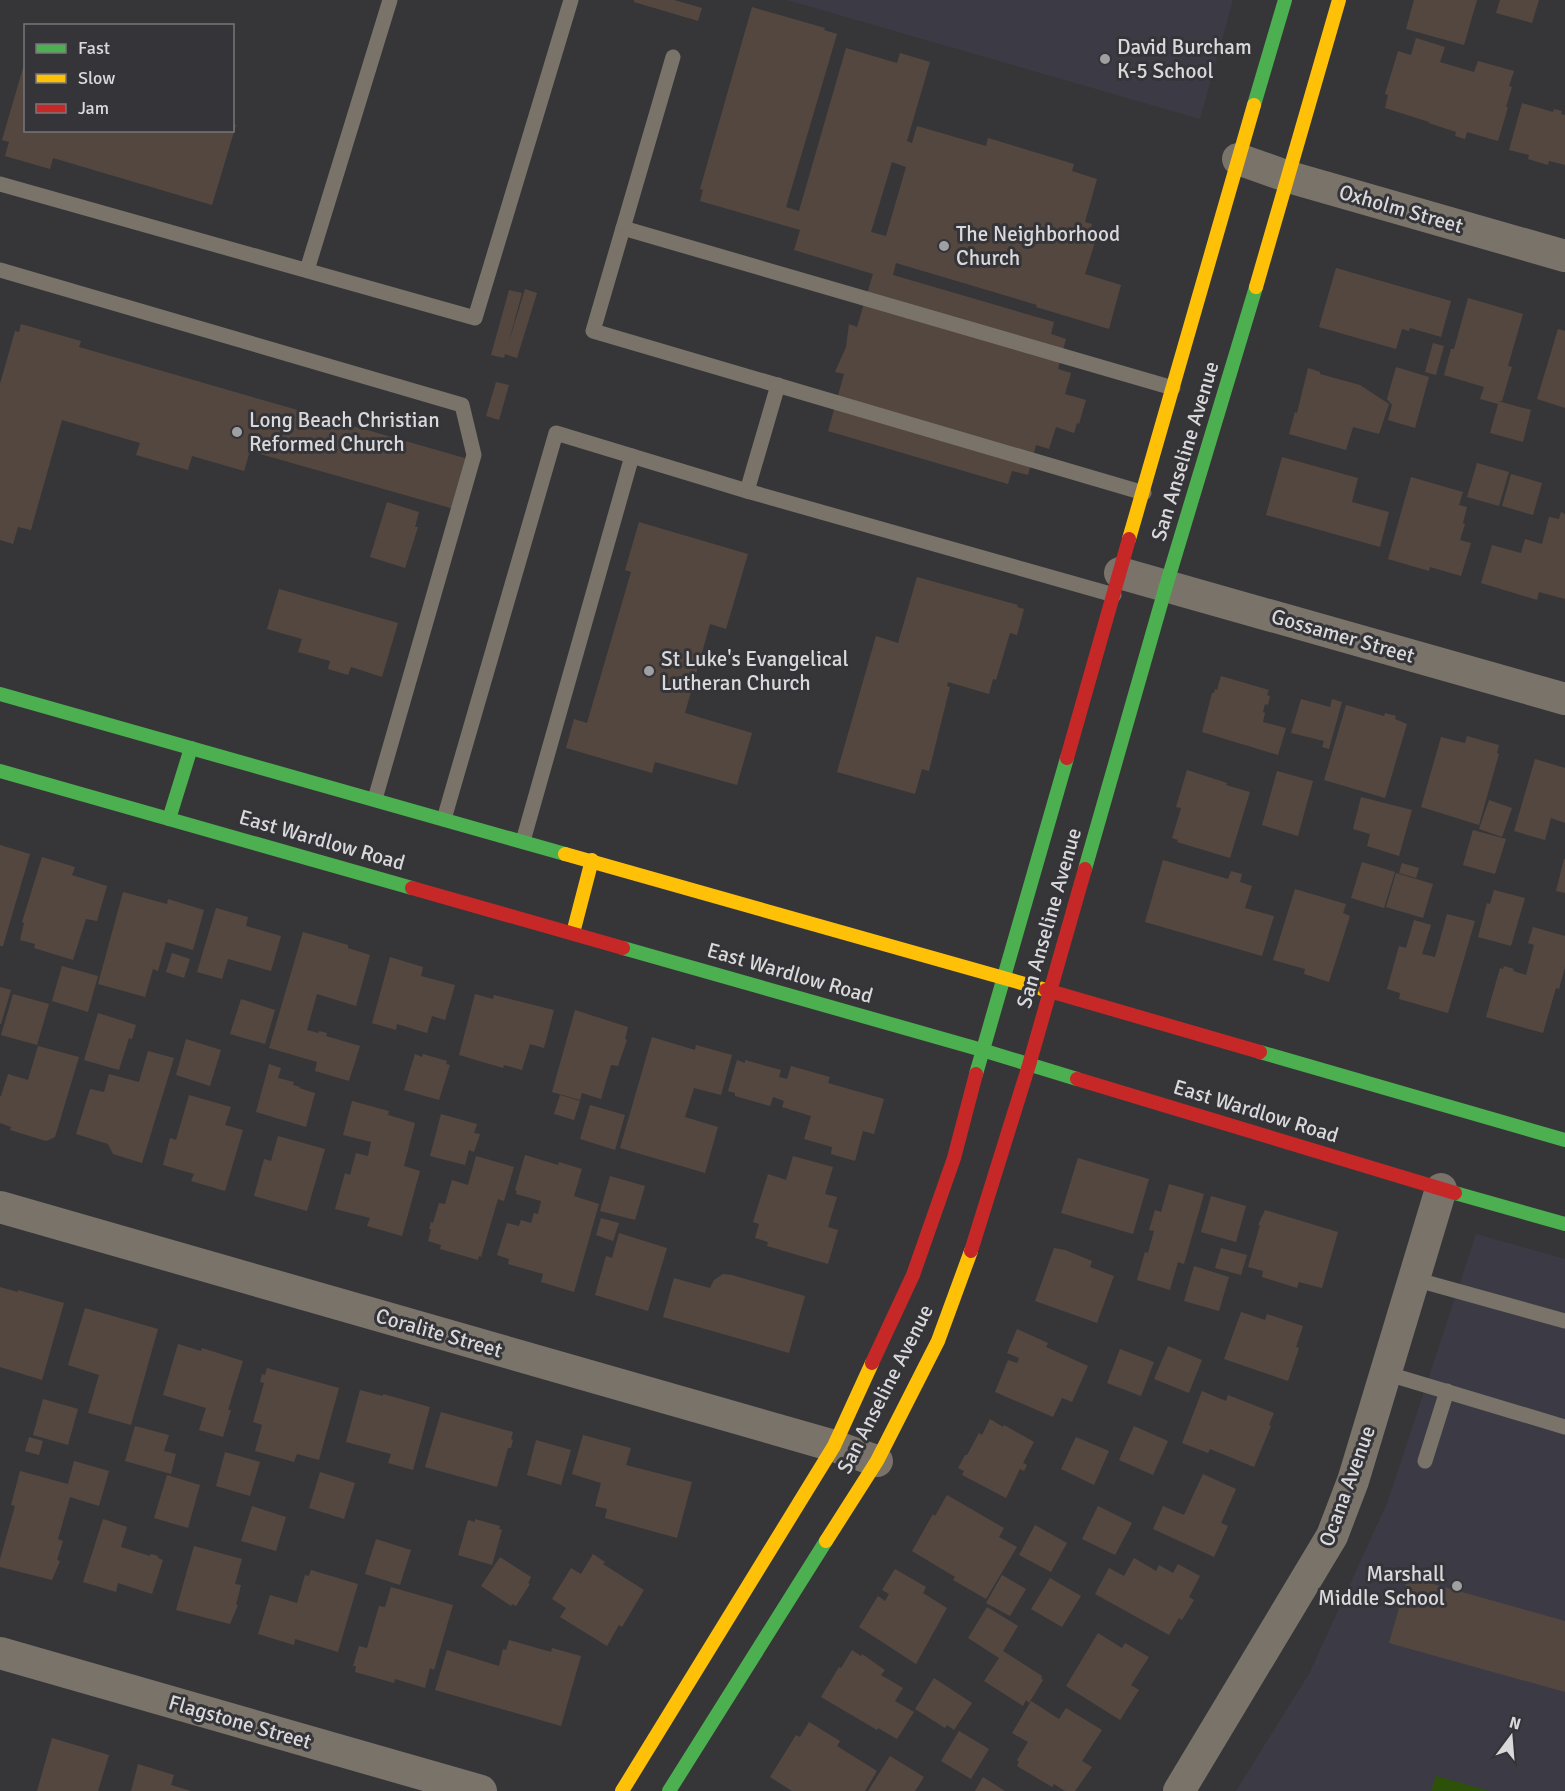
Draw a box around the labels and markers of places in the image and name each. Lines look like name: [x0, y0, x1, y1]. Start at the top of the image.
place label: David Burcham K-5 School: [1117, 34, 1252, 84]
marker: David Burcham K-5 School: [1098, 52, 1112, 66]
place label: The Neighborhood Church: [956, 221, 1120, 271]
marker: The Neighborhood Church: [937, 239, 951, 253]
place label: Long Beach Christian Reformed Church: [249, 407, 440, 457]
marker: Long Beach Christian Reformed Church: [230, 425, 244, 439]
place label: St Luke's Evangelical Lutheran Church: [661, 646, 849, 696]
marker: St Luke's Evangelical Lutheran Church: [642, 664, 656, 678]
place label: Marshall Middle School: [1318, 1561, 1445, 1611]
marker: Marshall Middle School: [1450, 1579, 1464, 1593]

